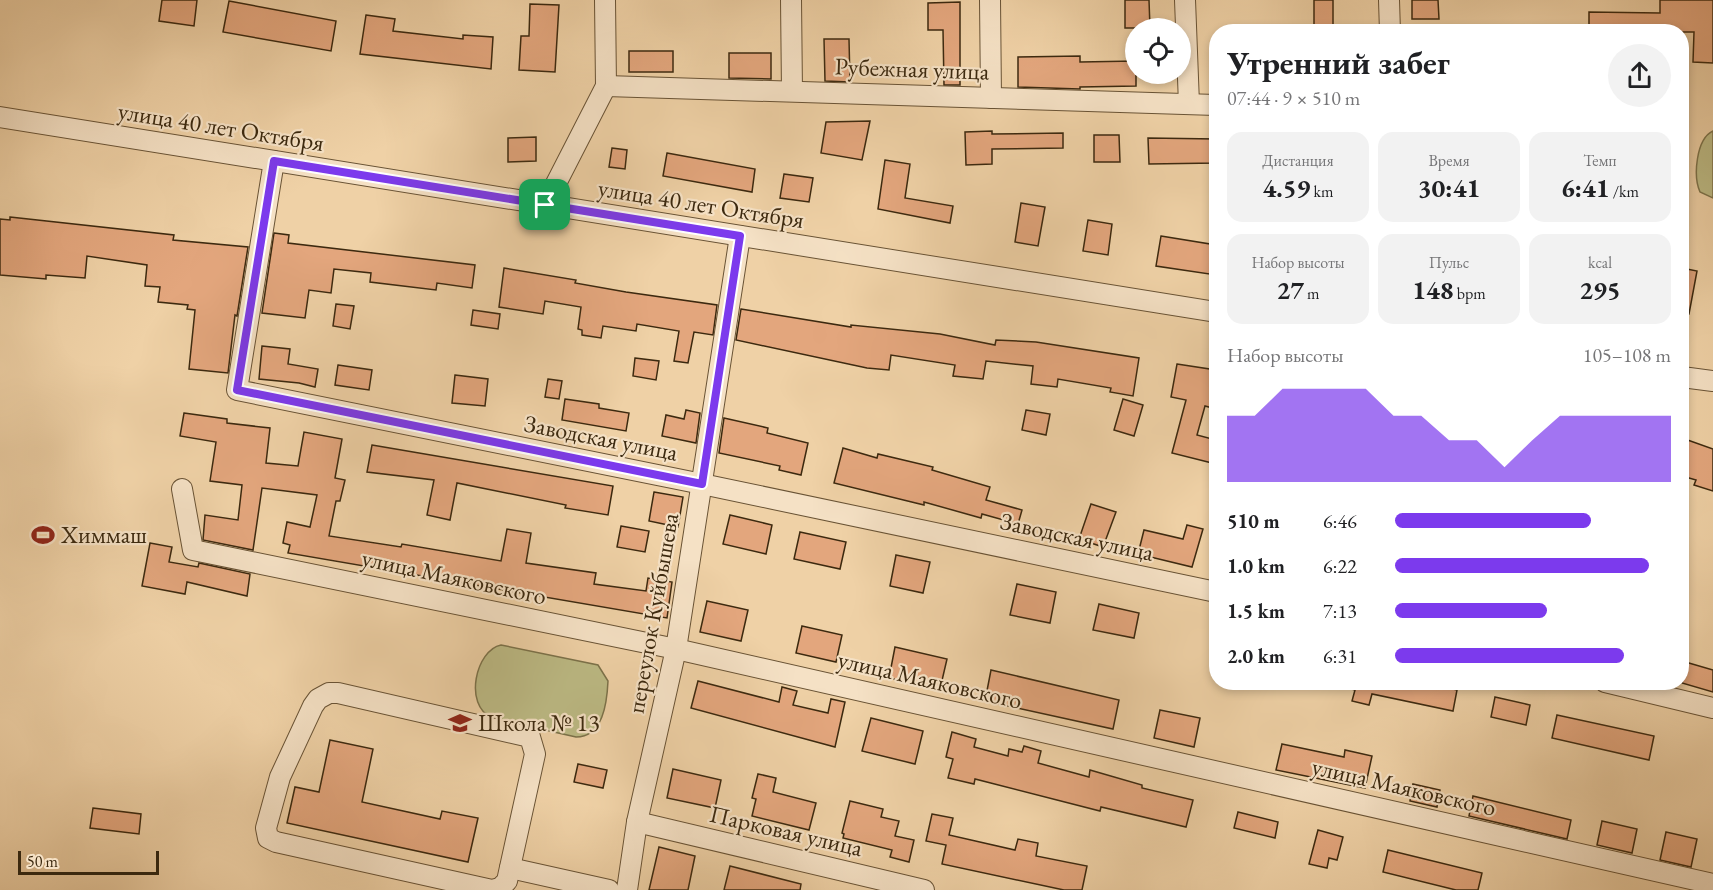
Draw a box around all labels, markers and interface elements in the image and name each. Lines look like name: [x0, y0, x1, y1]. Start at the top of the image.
map controls: [1125, 18, 1191, 84]
button: locate: [1125, 18, 1191, 84]
text: Утренний забег: [1227, 41, 1450, 84]
button: share: [1608, 44, 1671, 107]
street label: Рубежная улица: [834, 50, 990, 87]
text: 07:44 · 9 × 510 m: [1227, 85, 1360, 111]
street label: улица 40 лет Октября: [116, 95, 327, 158]
text: Дистанция: [1262, 150, 1334, 171]
text: Время: [1428, 150, 1470, 171]
text: Темп: [1583, 150, 1617, 171]
text: 4.59: [1263, 171, 1310, 205]
text: 30:41: [1418, 171, 1480, 205]
text: 6:41: [1561, 171, 1610, 205]
street label: улица 40 лет Октября: [596, 172, 807, 235]
pin: [519, 179, 570, 230]
text: km: [1310, 181, 1333, 202]
text: /km: [1610, 181, 1639, 202]
icon: arrive: [528, 188, 561, 221]
text: Набор высоты: [1251, 252, 1345, 273]
text: Пульс: [1429, 252, 1469, 273]
text: kcal: [1588, 252, 1612, 273]
text: 27: [1276, 273, 1304, 307]
text: 148: [1412, 273, 1454, 307]
text: 295: [1579, 273, 1621, 307]
text: m: [1304, 283, 1320, 304]
text: bpm: [1454, 283, 1486, 304]
text: Набор высоты: [1227, 342, 1343, 368]
text: 105–108 m: [1583, 342, 1671, 368]
street label: Заводская улица: [522, 407, 681, 468]
street label: Заводская улица: [998, 505, 1157, 568]
text: 510 m: [1227, 508, 1280, 534]
text: 6:46: [1323, 508, 1357, 534]
street label: переулок Куйбышева: [620, 510, 685, 715]
place label: Химмаш: [60, 519, 147, 550]
sports icon: Химмаш: [30, 522, 56, 548]
street label: улица Маяковского: [359, 542, 549, 611]
text: 1.0 km: [1227, 553, 1285, 579]
text: 6:22: [1323, 553, 1357, 579]
text: 1.5 km: [1227, 598, 1285, 624]
text: 7:13: [1323, 598, 1357, 624]
street label: улица Маяковского: [835, 643, 1025, 716]
text: 2.0 km: [1227, 643, 1285, 669]
text: 6:31: [1323, 643, 1357, 669]
place label: Школа № 13: [478, 707, 600, 738]
school or university icon: Школа № 13: [447, 710, 473, 736]
street label: улица Маяковского: [1309, 750, 1499, 823]
street label: Парковая улица: [707, 798, 866, 863]
scale bar: [18, 848, 159, 876]
text: 50 m: [27, 851, 58, 872]

